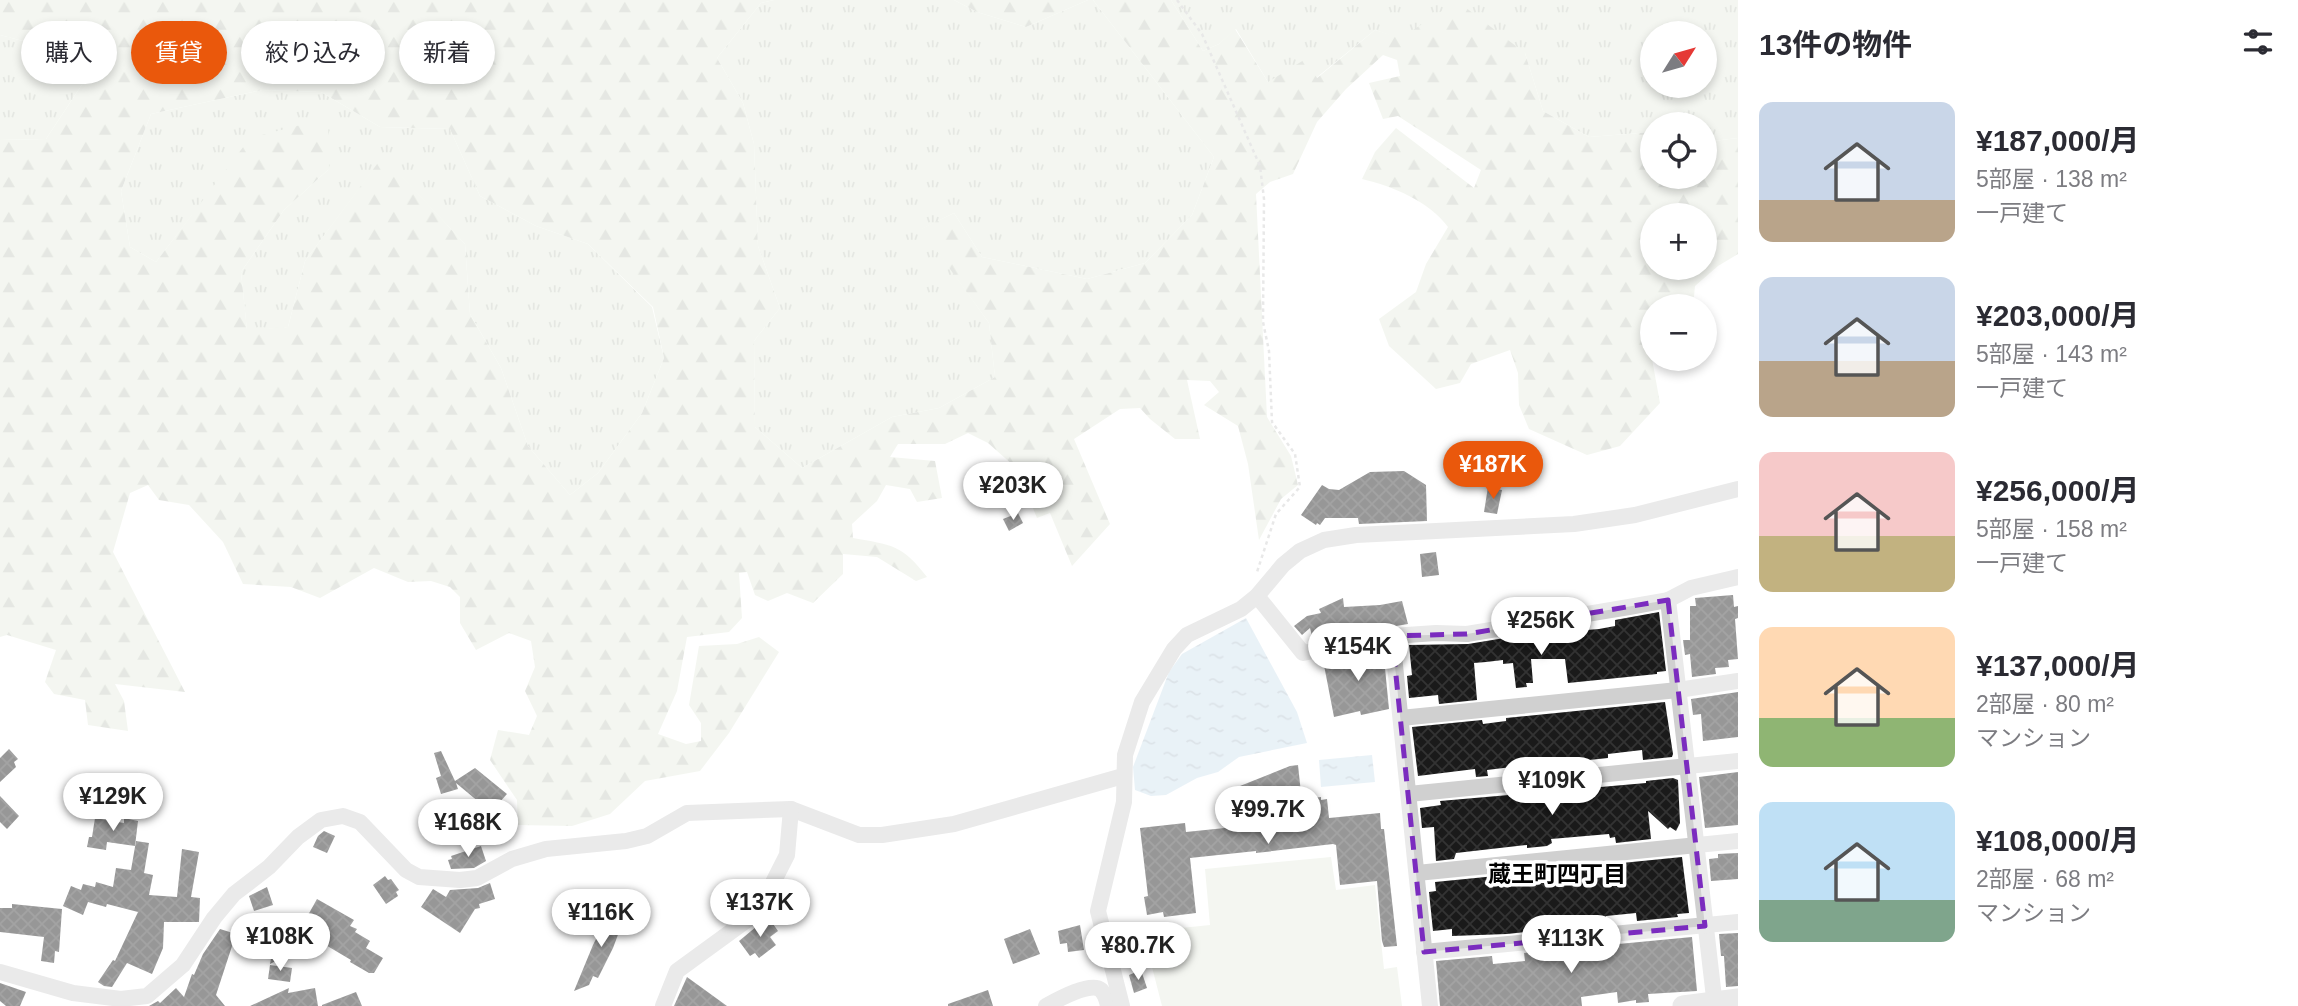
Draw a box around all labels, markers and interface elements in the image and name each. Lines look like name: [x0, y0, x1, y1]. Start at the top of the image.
chip: 購入: [21, 21, 117, 84]
chip: 賃貸: [131, 21, 227, 84]
chip: 絞り込み: [241, 21, 385, 84]
chip: 新着: [399, 21, 495, 84]
north arrow: [1640, 21, 1717, 98]
map controls: [1640, 21, 1717, 371]
icon: filters: [2239, 23, 2277, 61]
text: 13件の物件: [1759, 28, 1912, 61]
button: locate: [1640, 112, 1717, 189]
text: ¥187,000/月: [1976, 124, 2139, 157]
icon: home: [1815, 130, 1899, 214]
text: 5部屋 · 138 m²: [1976, 166, 2127, 192]
text: 一戸建て: [1976, 200, 2068, 226]
button: +: [1640, 203, 1717, 280]
button: −: [1640, 294, 1717, 371]
text: ¥203,000/月: [1976, 299, 2139, 332]
icon: home: [1815, 305, 1899, 389]
text: 5部屋 · 143 m²: [1976, 341, 2127, 367]
text: 一戸建て: [1976, 375, 2068, 401]
pin: ¥187K: [1444, 442, 1542, 501]
text: ¥187K: [1459, 451, 1527, 477]
pin: ¥203K: [964, 462, 1062, 522]
text: ¥203K: [979, 472, 1047, 498]
text: ¥256,000/月: [1976, 474, 2139, 507]
icon: home: [1815, 480, 1899, 564]
text: 5部屋 · 158 m²: [1976, 516, 2127, 542]
text: 一戸建て: [1976, 550, 2068, 576]
pin: ¥256K: [1492, 598, 1590, 657]
text: ¥256K: [1507, 607, 1575, 633]
pin: ¥154K: [1309, 624, 1407, 683]
text: ¥154K: [1324, 633, 1392, 659]
text: ¥137,000/月: [1976, 649, 2139, 682]
icon: home: [1815, 655, 1899, 739]
text: 2部屋 · 80 m²: [1976, 691, 2114, 717]
text: マンション: [1976, 725, 2091, 751]
pin: ¥109K: [1503, 758, 1601, 817]
text: ¥109K: [1518, 767, 1586, 793]
pin: ¥129K: [64, 774, 162, 833]
text: ¥129K: [79, 783, 147, 809]
pin: ¥99.7K: [1211, 786, 1325, 846]
text: ¥99.7K: [1231, 796, 1305, 822]
pin: ¥168K: [419, 800, 517, 859]
text: ¥168K: [434, 809, 502, 835]
text: ¥108,000/月: [1976, 824, 2139, 857]
icon: home: [1815, 830, 1899, 914]
district label: 蔵王町四丁目: [1488, 861, 1626, 887]
text: 2部屋 · 68 m²: [1976, 866, 2114, 892]
pin: ¥137K: [711, 880, 809, 939]
text: ¥137K: [726, 889, 794, 915]
pin: ¥116K: [552, 890, 650, 949]
text: ¥116K: [568, 899, 634, 925]
text: マンション: [1976, 900, 2091, 926]
pin: ¥108K: [231, 914, 329, 973]
pin: ¥113K: [1522, 916, 1620, 975]
pin: ¥80.7K: [1081, 922, 1195, 982]
text: ¥108K: [246, 923, 314, 949]
text: ¥113K: [1538, 925, 1604, 951]
text: ¥80.7K: [1101, 932, 1175, 958]

